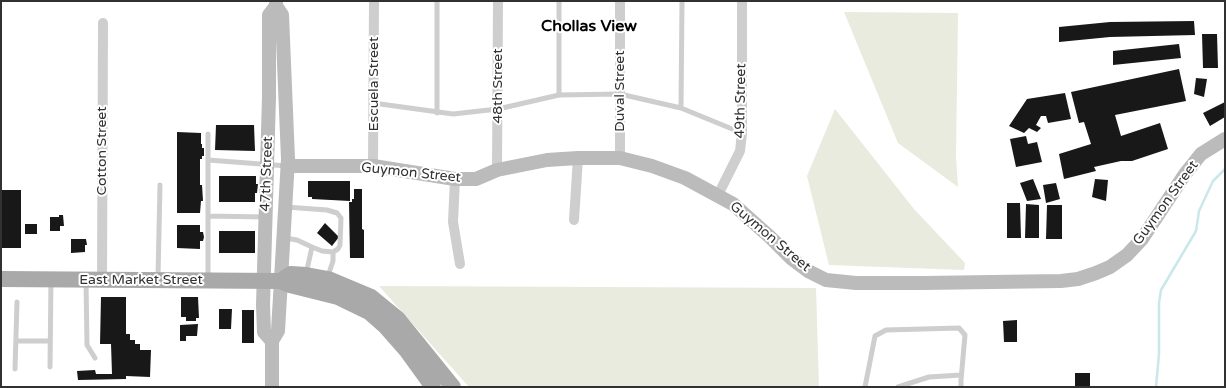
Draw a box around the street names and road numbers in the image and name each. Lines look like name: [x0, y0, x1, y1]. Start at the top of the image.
street label: Escuela Street: [366, 37, 382, 131]
street label: 48th Street: [490, 48, 506, 124]
street label: Duval Street: [612, 50, 628, 132]
street label: 49th Street: [732, 63, 750, 139]
street label: Cotton Street: [94, 106, 110, 196]
street label: 47th Street: [257, 136, 277, 212]
street label: Guymon Street: [1130, 158, 1202, 248]
street label: Guymon Street: [360, 159, 462, 187]
street label: Guymon Street: [726, 198, 814, 276]
street label: East Market Street: [79, 272, 203, 288]

